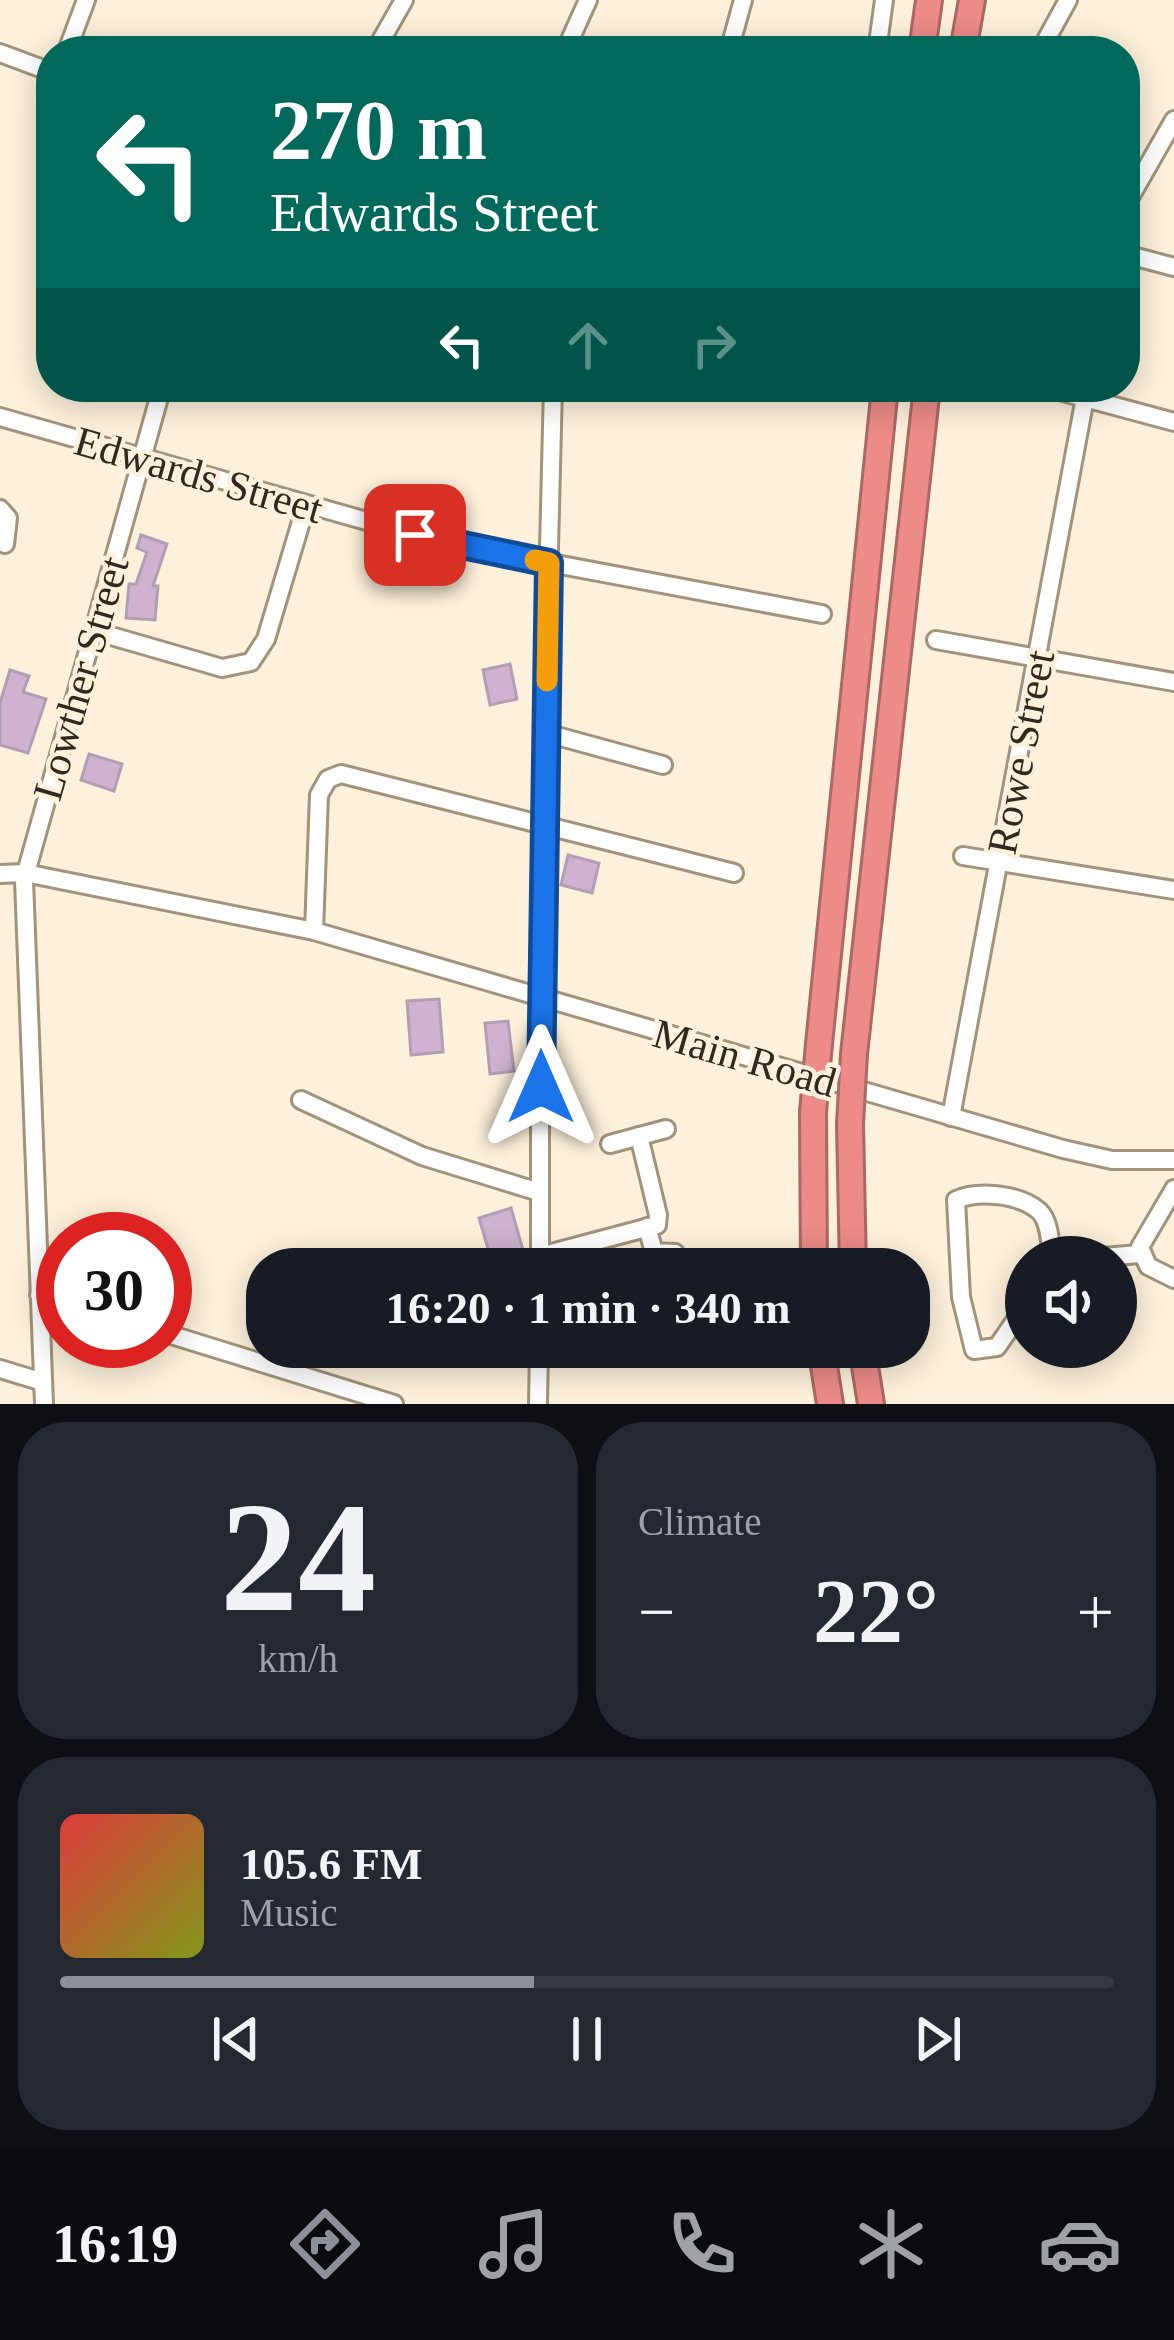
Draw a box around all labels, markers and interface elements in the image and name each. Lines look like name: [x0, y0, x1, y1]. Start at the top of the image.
icon: left: [72, 84, 228, 240]
text: 270 m: [270, 84, 487, 177]
text: Edwards Street: [270, 183, 598, 243]
icon: left: [429, 312, 495, 378]
icon: ahead: [555, 312, 621, 378]
icon: right: [681, 312, 747, 378]
street label: Edwards Street: [70, 418, 328, 532]
pin: [364, 484, 466, 586]
icon: arrive: [382, 502, 448, 568]
street label: Lowther Street: [24, 551, 138, 805]
street label: Rowe Street: [979, 646, 1063, 858]
street label: Main Road: [648, 1010, 841, 1106]
position arrow: [478, 1024, 604, 1150]
speed limit sign: 30: [36, 1212, 192, 1368]
map controls: [1005, 1236, 1137, 1368]
button: sound: [1005, 1236, 1137, 1368]
text: 16:20 · 1 min · 340 m: [386, 1283, 791, 1333]
text: 24: [220, 1471, 376, 1644]
text: Climate: [638, 1500, 761, 1543]
text: 22°: [813, 1562, 939, 1661]
text: −: [638, 1575, 675, 1648]
text: +: [1077, 1575, 1114, 1648]
text: km/h: [258, 1637, 338, 1680]
text: 105.6 FM: [240, 1839, 422, 1889]
text: Music: [240, 1891, 338, 1934]
icon: previous: [203, 2006, 269, 2072]
icon: pause: [554, 2006, 620, 2072]
icon: next: [905, 2006, 971, 2072]
icon: directions: [283, 2202, 367, 2286]
icon: music: [472, 2202, 556, 2286]
icon: phone: [660, 2202, 744, 2286]
icon: climate: [849, 2202, 933, 2286]
icon: car: [1038, 2202, 1122, 2286]
text: 16:19: [52, 2214, 178, 2274]

